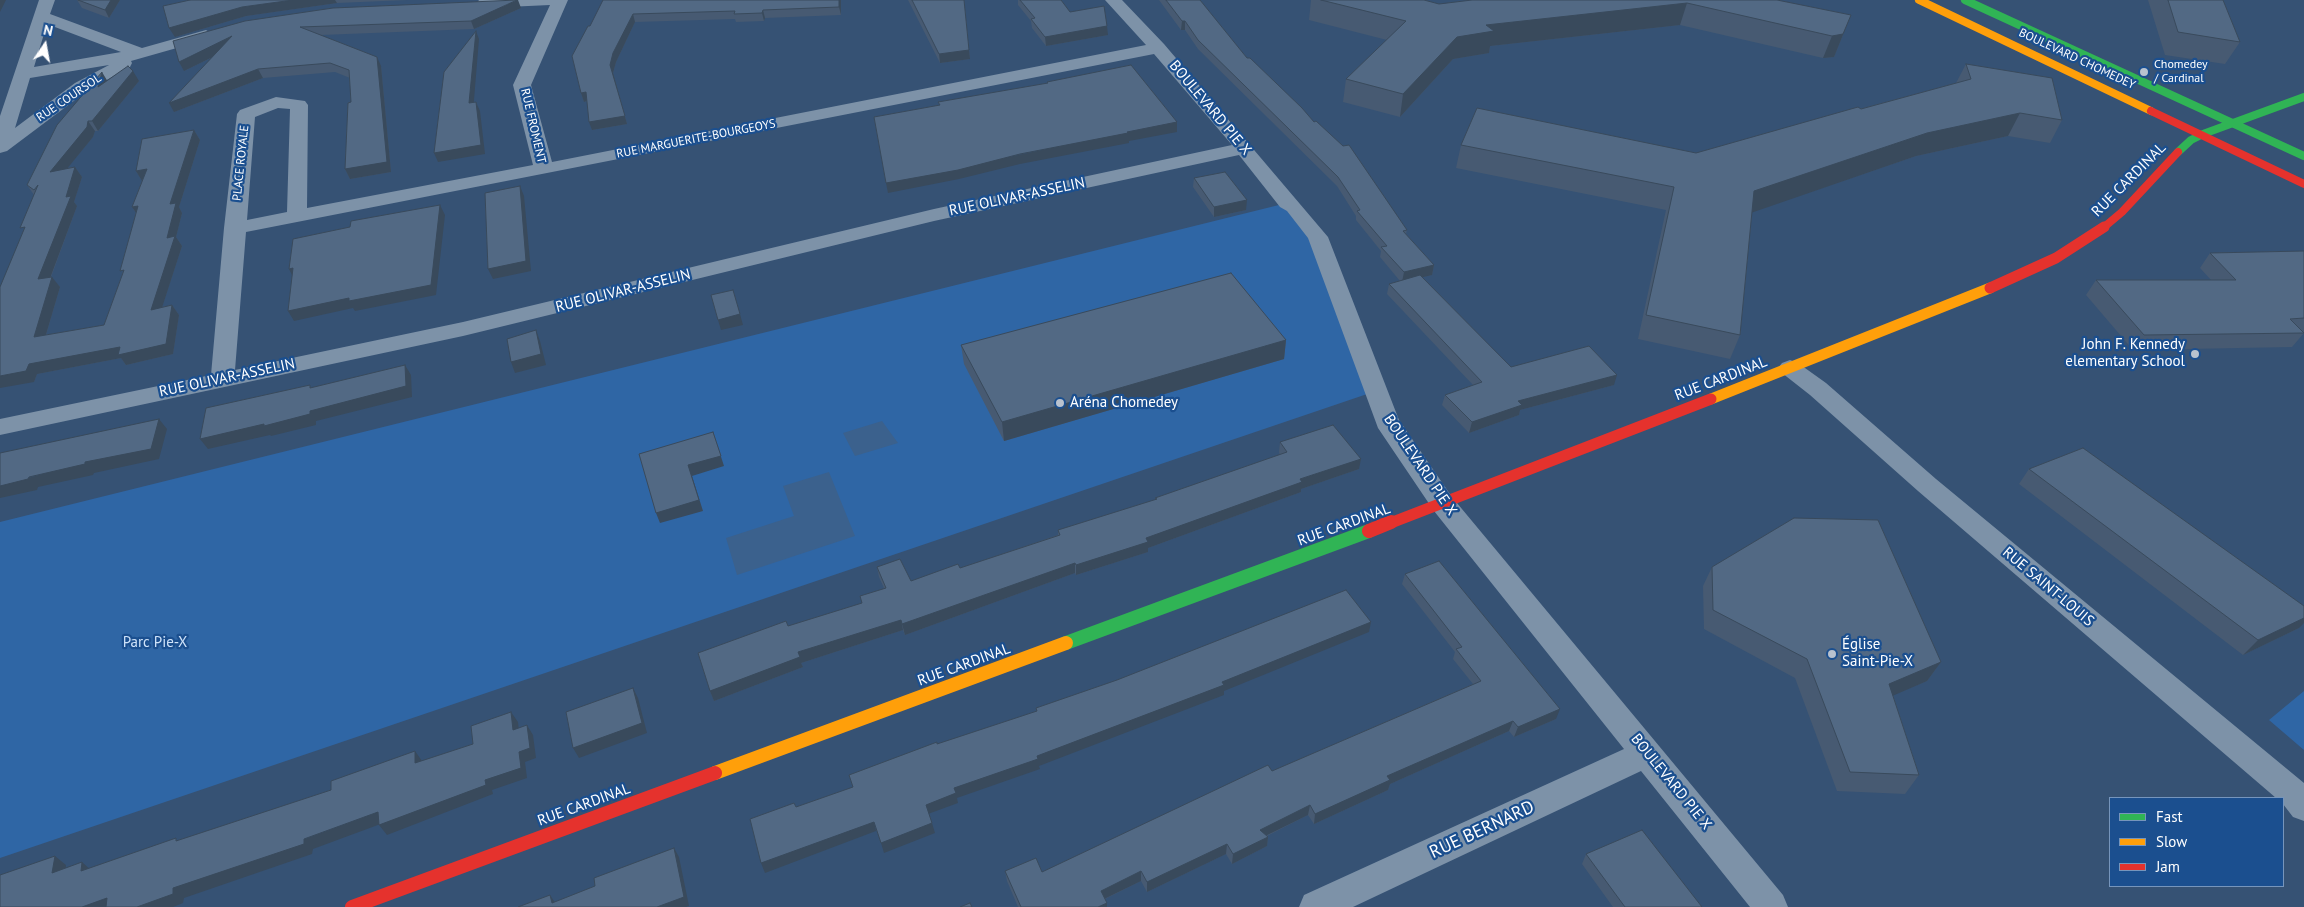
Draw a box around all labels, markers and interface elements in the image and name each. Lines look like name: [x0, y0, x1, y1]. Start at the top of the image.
north arrow: [20, 20, 70, 70]
text: N: [42, 21, 54, 40]
street label: BOULEVARD CHOMEDEY: [2016, 26, 2138, 92]
street label: BOULEVARD PIE X: [1165, 57, 1255, 159]
place label: Chomedey / Cardinal: [2154, 58, 2208, 86]
marker: Chomedey / Cardinal: [2138, 66, 2150, 78]
street label: RUE COURSOL: [34, 71, 104, 125]
street label: RUE FROMENT: [517, 87, 549, 165]
street label: RUE MARGUERITE-BOURGEOYS: [615, 117, 777, 161]
street label: PLACE ROYALE: [230, 124, 252, 202]
street label: RUE CARDINAL: [2088, 139, 2170, 221]
street label: RUE OLIVAR-ASSELIN: [947, 174, 1087, 220]
street label: RUE OLIVAR-ASSELIN: [554, 266, 692, 316]
place label: John F. Kennedy elementary School: [2065, 336, 2185, 371]
marker: John F. Kennedy elementary School: [2189, 348, 2201, 360]
street label: RUE CARDINAL: [1672, 353, 1770, 405]
street label: RUE OLIVAR-ASSELIN: [157, 355, 297, 401]
place label: Aréna Chomedey: [1070, 394, 1178, 412]
marker: Aréna Chomedey: [1054, 397, 1066, 409]
street label: BOULEVARD PIE X: [1380, 411, 1460, 519]
street label: RUE CARDINAL: [1295, 500, 1393, 550]
street label: RUE SAINT-LOUIS: [1999, 544, 2097, 630]
park label: Parc Pie-X: [123, 634, 187, 652]
place label: Église Saint-Pie-X: [1842, 636, 1913, 671]
street label: RUE CARDINAL: [915, 640, 1013, 690]
marker: Église Saint-Pie-X: [1826, 648, 1838, 660]
street label: BOULEVARD PIE X: [1627, 730, 1715, 834]
street label: RUE CARDINAL: [535, 780, 633, 830]
street label: RUE BERNARD: [1426, 796, 1538, 864]
legend: [2109, 797, 2284, 887]
text: Fast: [2156, 807, 2183, 826]
text: Slow: [2156, 832, 2187, 851]
text: Jam: [2156, 857, 2180, 876]

